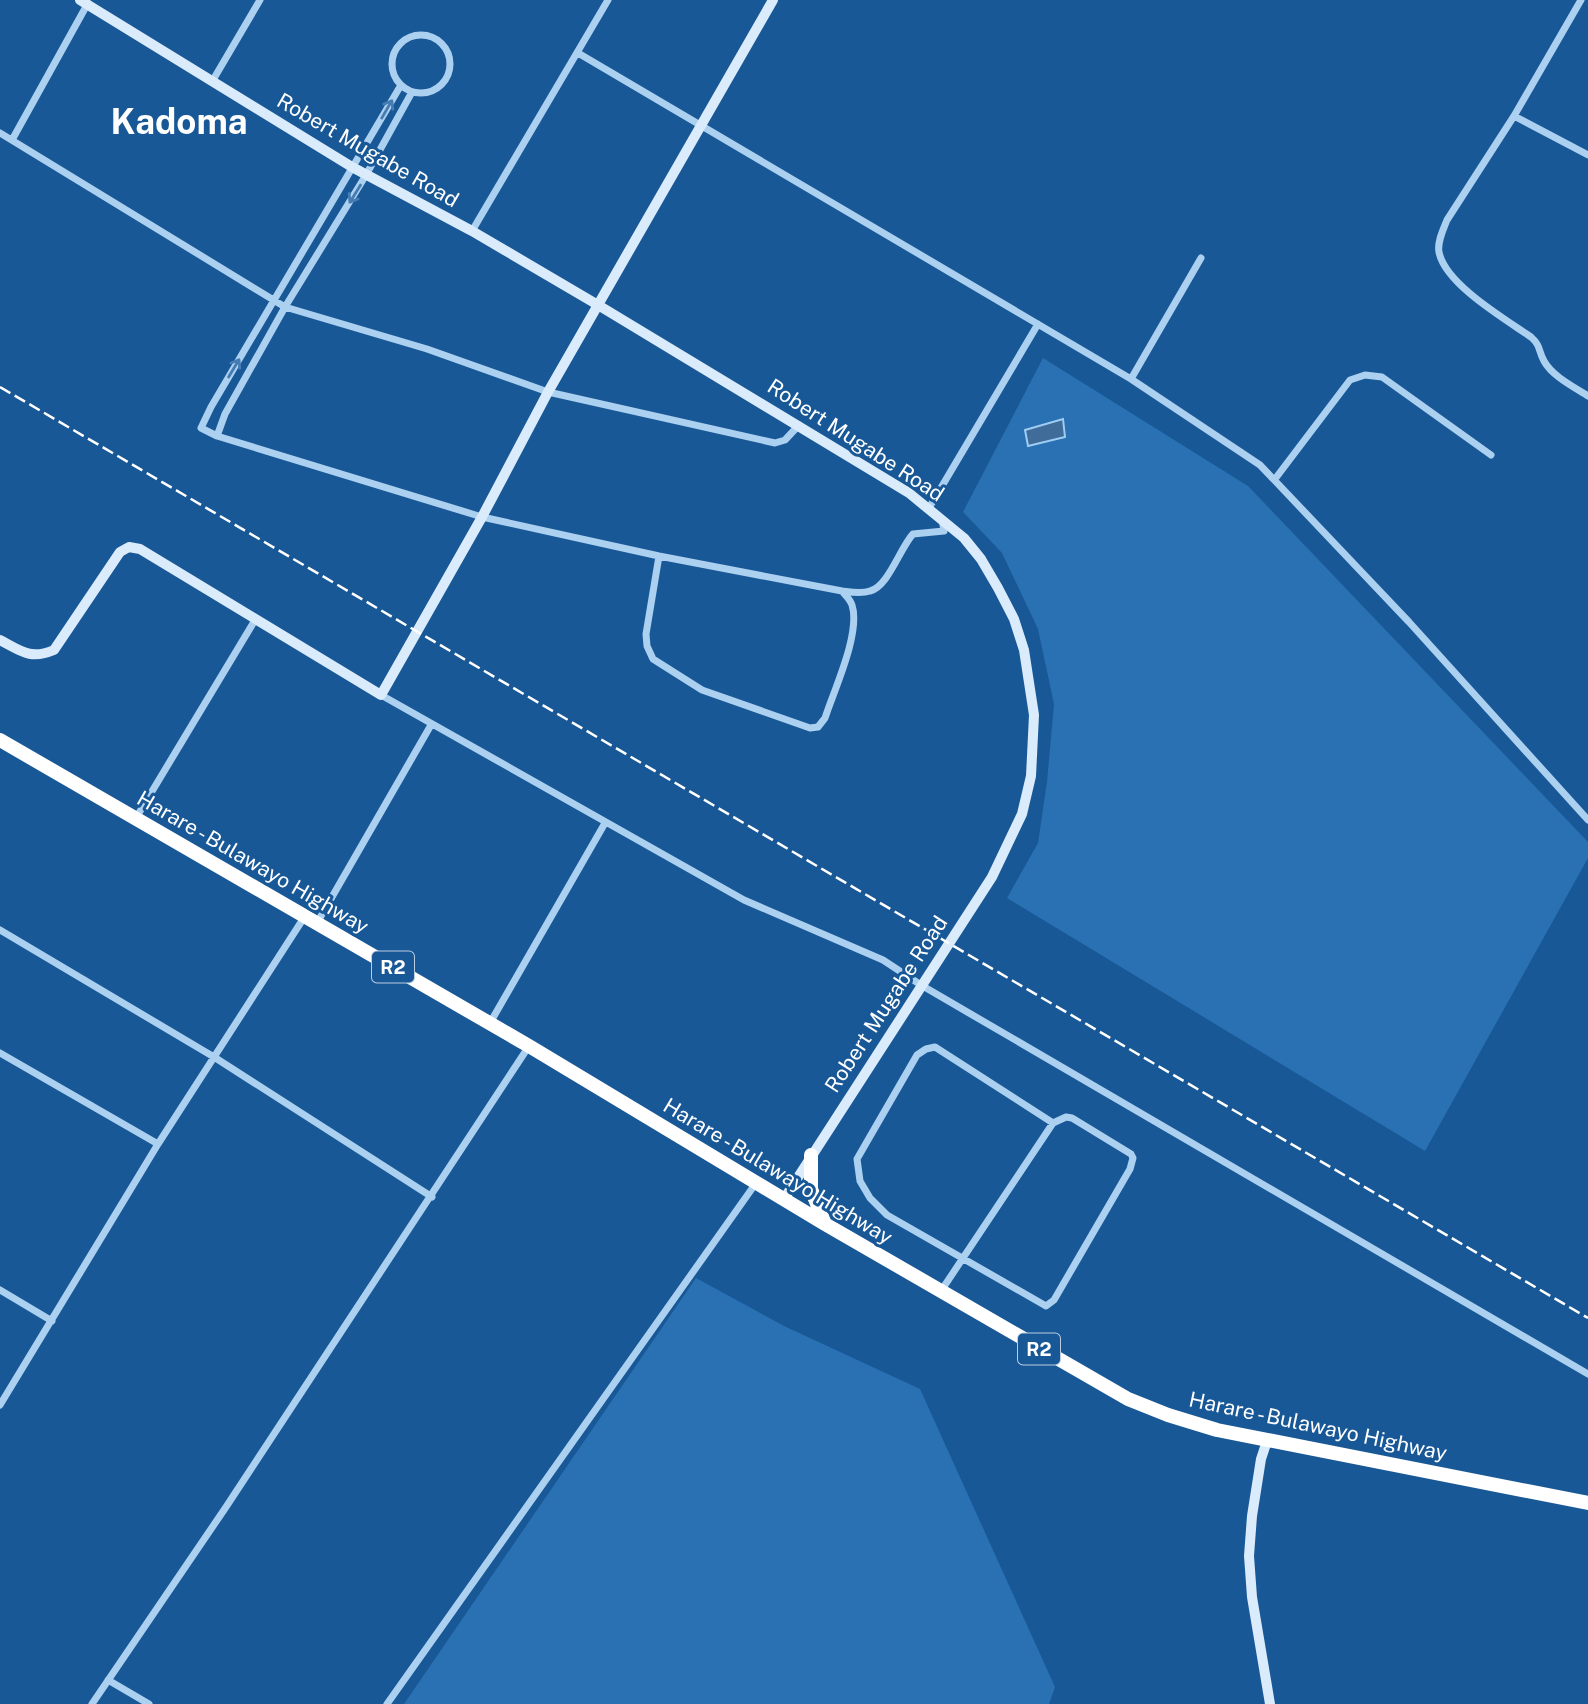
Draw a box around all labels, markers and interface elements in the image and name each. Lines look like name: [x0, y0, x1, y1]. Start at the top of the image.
street label: Robert Mugabe Road: [273, 88, 463, 212]
one-way arrow: [380, 100, 394, 120]
district label: Kadoma: [111, 101, 248, 142]
one-way arrow: [347, 183, 361, 203]
one-way arrow: [227, 359, 241, 379]
street label: Robert Mugabe Road: [763, 374, 949, 506]
street label: Harare - Bulawayo Highway: [133, 785, 373, 939]
street label: Robert Mugabe Road: [820, 911, 952, 1097]
road number: R2: [372, 951, 414, 982]
street label: Harare - Bulawayo Highway: [659, 1093, 897, 1249]
road number: R2: [1018, 1334, 1060, 1364]
street label: Harare - Bulawayo Highway: [1187, 1386, 1449, 1466]

